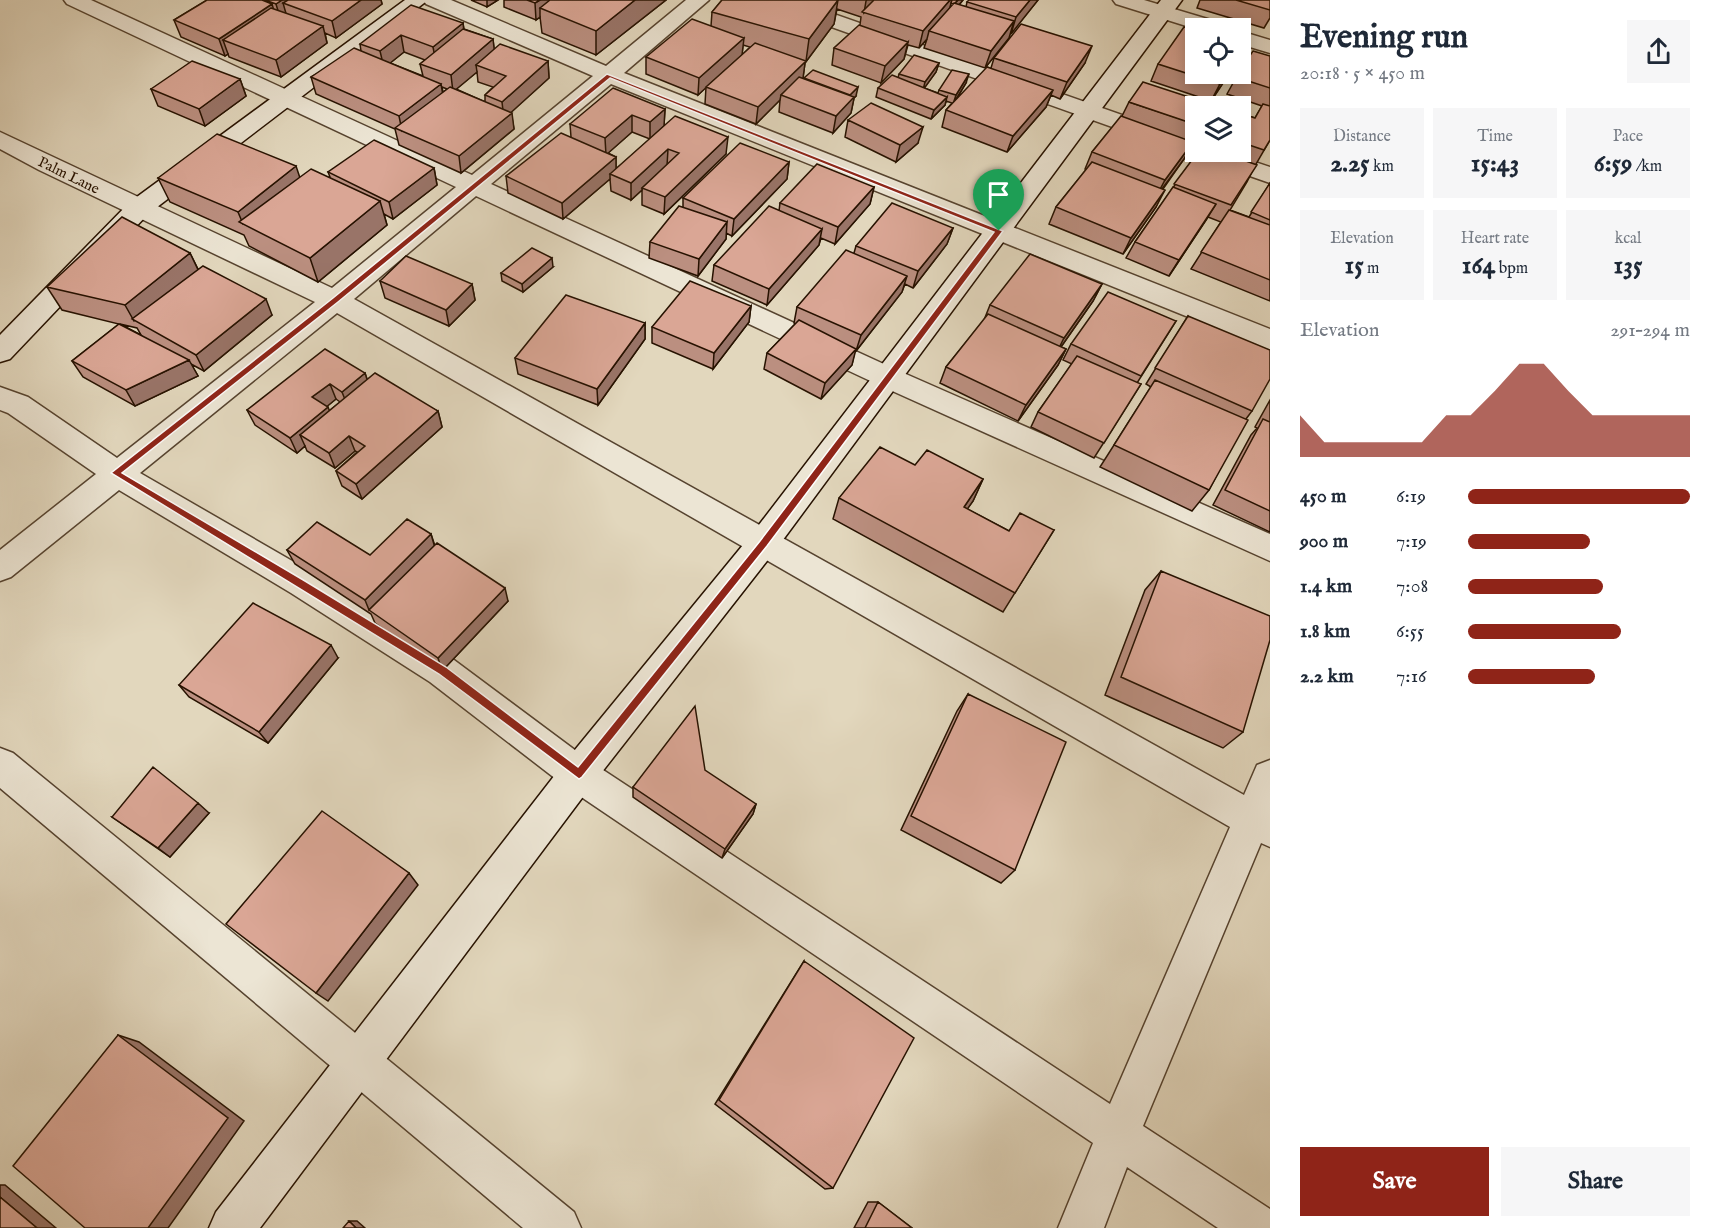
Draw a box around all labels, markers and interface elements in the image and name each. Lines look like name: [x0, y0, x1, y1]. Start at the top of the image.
text: Evening run: [1300, 17, 1468, 59]
map controls: [1185, 18, 1251, 162]
button: locate: [1185, 18, 1251, 84]
button: share: [1627, 20, 1690, 83]
text: 20:18 · 5 × 450 m: [1300, 61, 1425, 86]
button: layers: [1185, 96, 1251, 162]
text: Distance: [1333, 127, 1391, 147]
text: Time: [1477, 127, 1513, 147]
text: Pace: [1613, 127, 1643, 147]
text: 2.25: [1330, 147, 1369, 180]
text: 15:43: [1471, 147, 1519, 180]
text: 6:59: [1594, 147, 1632, 180]
street label: Palm Lane: [35, 152, 103, 199]
text: km: [1369, 157, 1394, 177]
text: /km: [1632, 157, 1662, 177]
pin: [973, 169, 1024, 231]
icon: arrive: [982, 178, 1015, 211]
text: Elevation: [1330, 229, 1394, 249]
text: Heart rate: [1461, 229, 1529, 249]
text: kcal: [1615, 229, 1641, 249]
text: 15: [1345, 249, 1364, 282]
text: 164: [1462, 249, 1495, 282]
text: 135: [1614, 249, 1642, 282]
text: m: [1364, 259, 1379, 279]
text: bpm: [1495, 259, 1528, 279]
text: Elevation: [1300, 318, 1379, 343]
text: 291–294 m: [1610, 318, 1690, 343]
text: 450 m: [1300, 484, 1347, 509]
text: 6:19: [1396, 484, 1426, 509]
text: 900 m: [1300, 529, 1348, 554]
text: 7:19: [1396, 529, 1427, 554]
text: 1.4 km: [1300, 574, 1352, 599]
text: 7:08: [1396, 574, 1428, 599]
text: 1.8 km: [1300, 619, 1350, 644]
text: 6:55: [1396, 619, 1424, 644]
text: 2.2 km: [1300, 664, 1354, 689]
text: 7:16: [1396, 664, 1427, 689]
button: Save: [1300, 1147, 1489, 1216]
button: Share: [1501, 1147, 1690, 1216]

